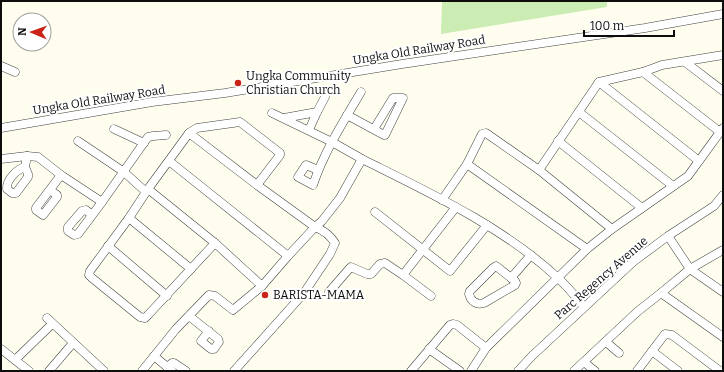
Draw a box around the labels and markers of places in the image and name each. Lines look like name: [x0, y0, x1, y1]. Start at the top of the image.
place label: Ungka Community Christian Church: [246, 69, 352, 97]
marker: Ungka Community Christian Church: [233, 78, 243, 88]
place label: BARISTA-MAMA: [273, 288, 365, 302]
marker: BARISTA-MAMA: [260, 290, 270, 300]

